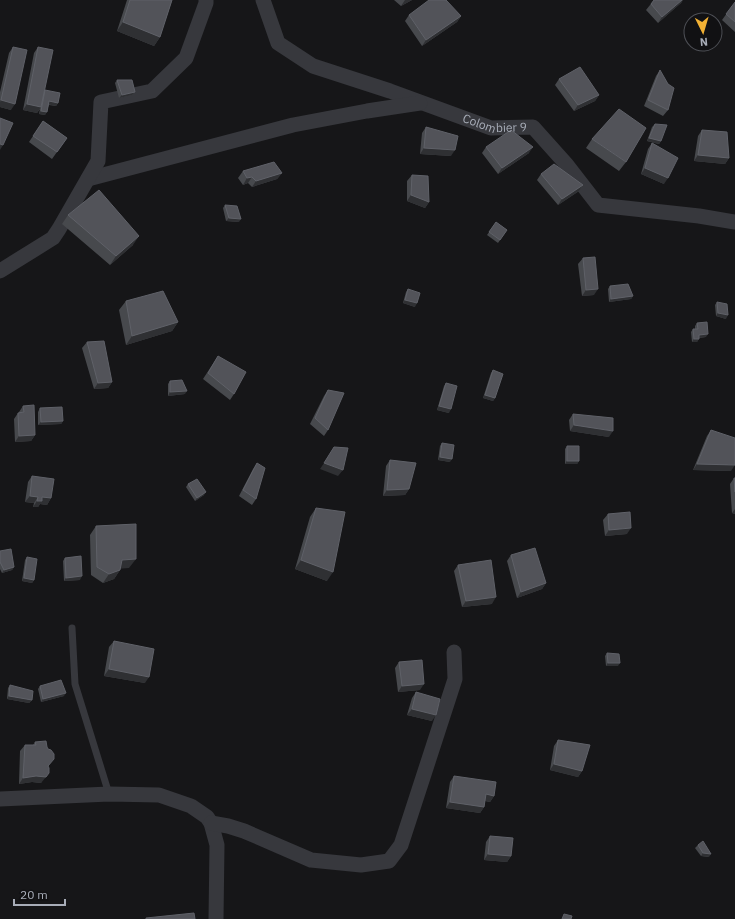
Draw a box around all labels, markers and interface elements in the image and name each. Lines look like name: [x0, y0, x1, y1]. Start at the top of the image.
north arrow: [683, 12, 723, 52]
text: N: [699, 35, 708, 49]
street label: Colombier 9: [461, 110, 527, 136]
scale bar: [14, 881, 65, 907]
text: 20 m: [20, 887, 48, 902]

